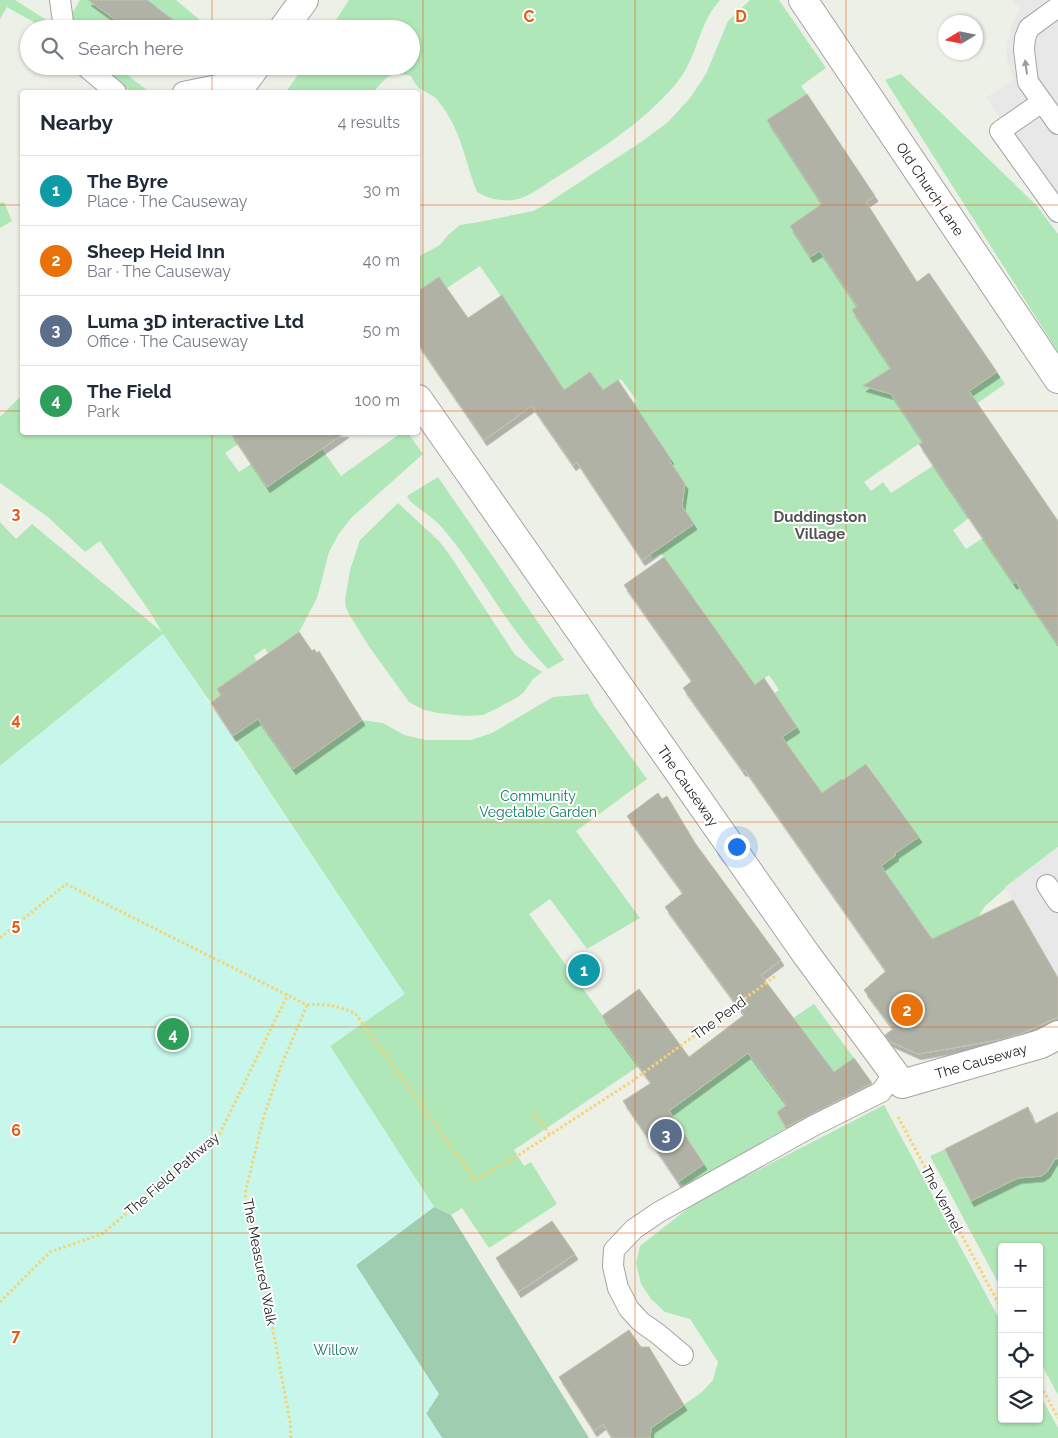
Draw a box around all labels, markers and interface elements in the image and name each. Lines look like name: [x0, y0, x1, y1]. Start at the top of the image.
text: C: [524, 7, 535, 26]
text: D: [735, 7, 747, 26]
north arrow: [938, 15, 983, 60]
search box: [20, 20, 420, 75]
icon: search: [38, 34, 66, 62]
text: Search here: [78, 37, 184, 59]
one-way arrow: [1022, 59, 1030, 75]
text: Nearby: [40, 110, 113, 135]
text: 4 results: [338, 113, 400, 132]
street label: Old Church Lane: [893, 139, 967, 239]
text: The Byre: [87, 170, 168, 192]
text: 1: [52, 181, 60, 200]
text: 30 m: [363, 181, 400, 200]
text: Place · The Causeway: [87, 192, 247, 211]
text: Sheep Heid Inn: [87, 240, 225, 262]
text: 2: [51, 251, 61, 270]
text: 40 m: [363, 251, 400, 270]
text: Bar · The Causeway: [87, 262, 231, 281]
text: Luma 3D interactive Ltd: [87, 310, 304, 332]
text: 3: [52, 321, 60, 340]
text: 50 m: [363, 321, 400, 340]
text: Office · The Causeway: [87, 332, 248, 351]
text: The Field: [87, 380, 172, 402]
text: 4: [51, 391, 61, 410]
text: 100 m: [355, 391, 400, 410]
text: Park: [87, 402, 120, 421]
text: 3: [12, 504, 21, 523]
district label: Duddingston Village: [774, 508, 866, 543]
text: 4: [11, 710, 21, 729]
street label: The Causeway: [654, 742, 722, 830]
park label: Community Vegetable Garden: [479, 788, 597, 820]
your location: [724, 834, 750, 860]
text: 5: [12, 915, 21, 934]
pin: 1: [568, 951, 600, 989]
pin: 2: [891, 991, 923, 1029]
street label: The Pend: [689, 993, 749, 1043]
pin: 4: [157, 1015, 189, 1053]
street label: The Causeway: [933, 1040, 1029, 1082]
pin: 3: [650, 1116, 682, 1154]
text: 6: [11, 1121, 21, 1140]
street label: The Field Pathway: [122, 1129, 223, 1219]
street label: The Vennel: [918, 1163, 966, 1235]
street label: The Measured Walk: [240, 1197, 280, 1327]
map controls: [998, 1243, 1043, 1423]
button: +: [998, 1243, 1043, 1288]
button: −: [998, 1288, 1043, 1333]
text: 7: [12, 1326, 21, 1345]
button: locate: [998, 1333, 1043, 1378]
park label: Willow: [314, 1342, 359, 1358]
button: layers: [998, 1378, 1043, 1423]

